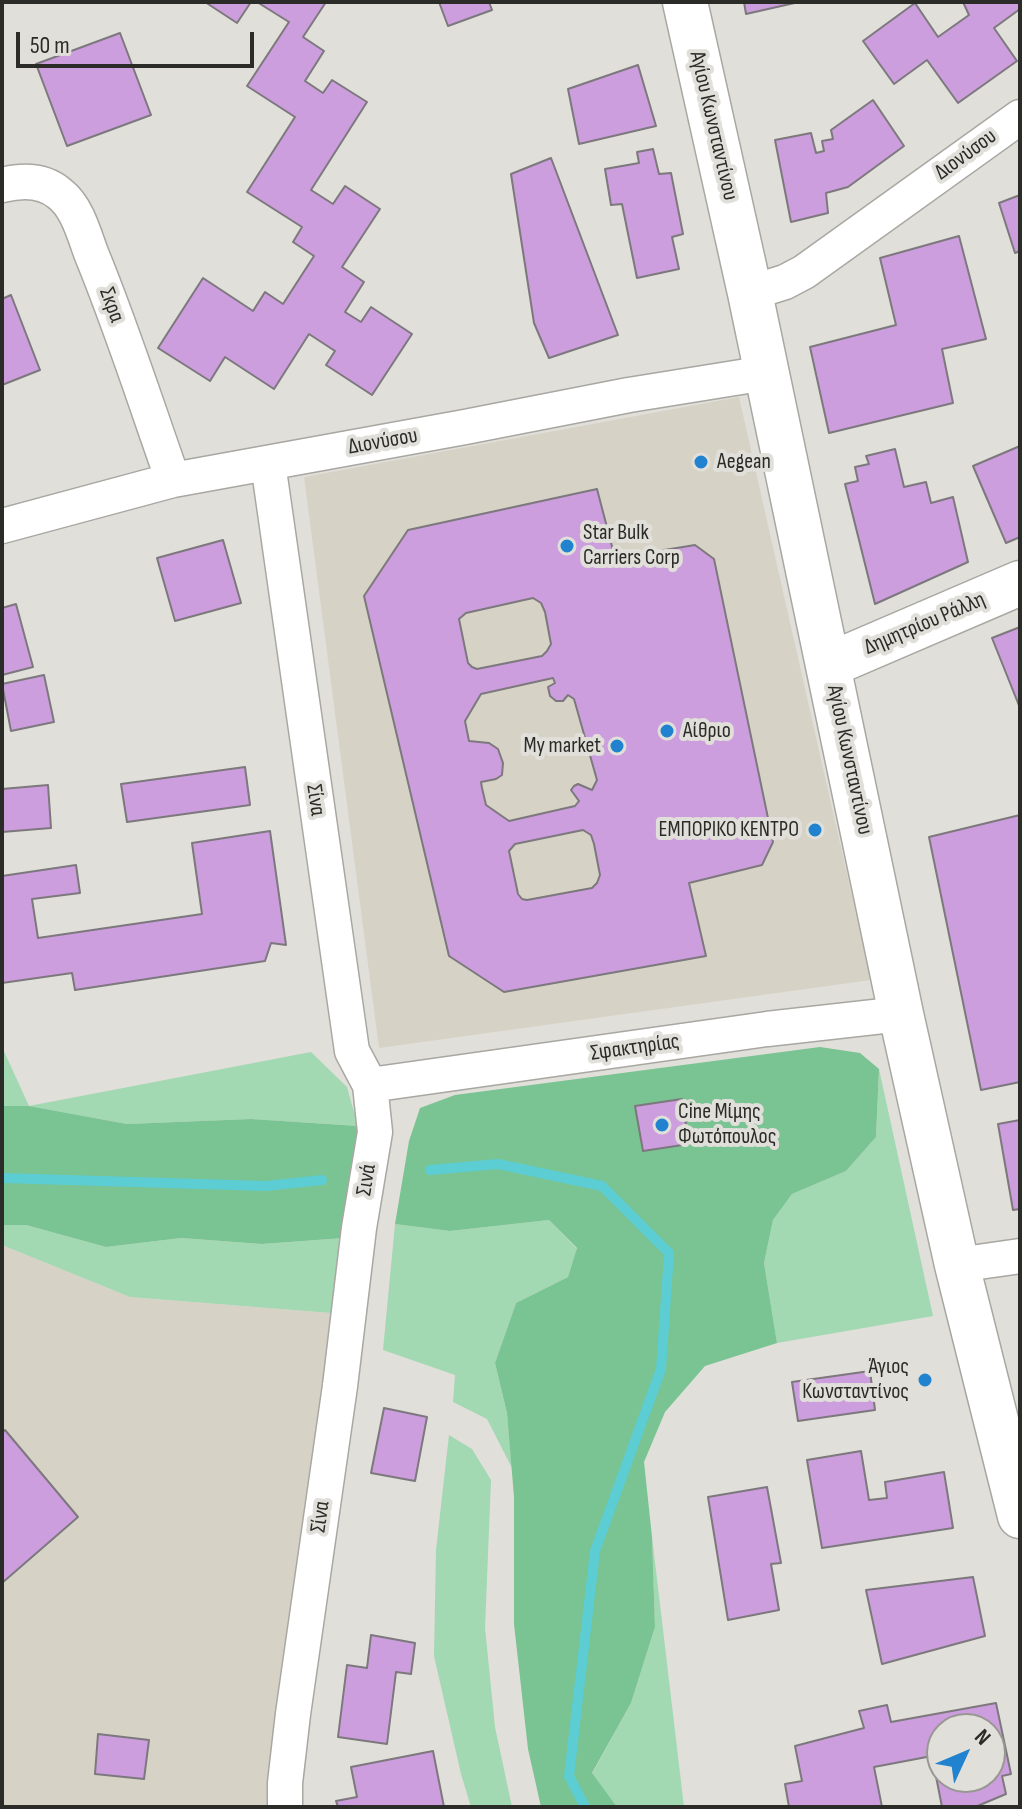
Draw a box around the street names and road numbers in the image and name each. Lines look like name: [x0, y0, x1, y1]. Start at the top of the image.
street label: Αγίου Κωνσταντίνου: [683, 49, 743, 203]
street label: Διονύσου: [930, 124, 1002, 186]
street label: Σκρα: [93, 284, 129, 326]
street label: Διονύσου: [346, 423, 420, 461]
street label: Δημητρίου Ράλλη: [861, 587, 989, 661]
street label: Αγίου Κωνσταντίνου: [820, 683, 878, 837]
street label: Σίνα: [300, 783, 330, 817]
street label: Σφακτηρίας: [589, 1029, 681, 1067]
street label: Σινά: [351, 1162, 383, 1198]
street label: Σίνα: [306, 1500, 336, 1534]

